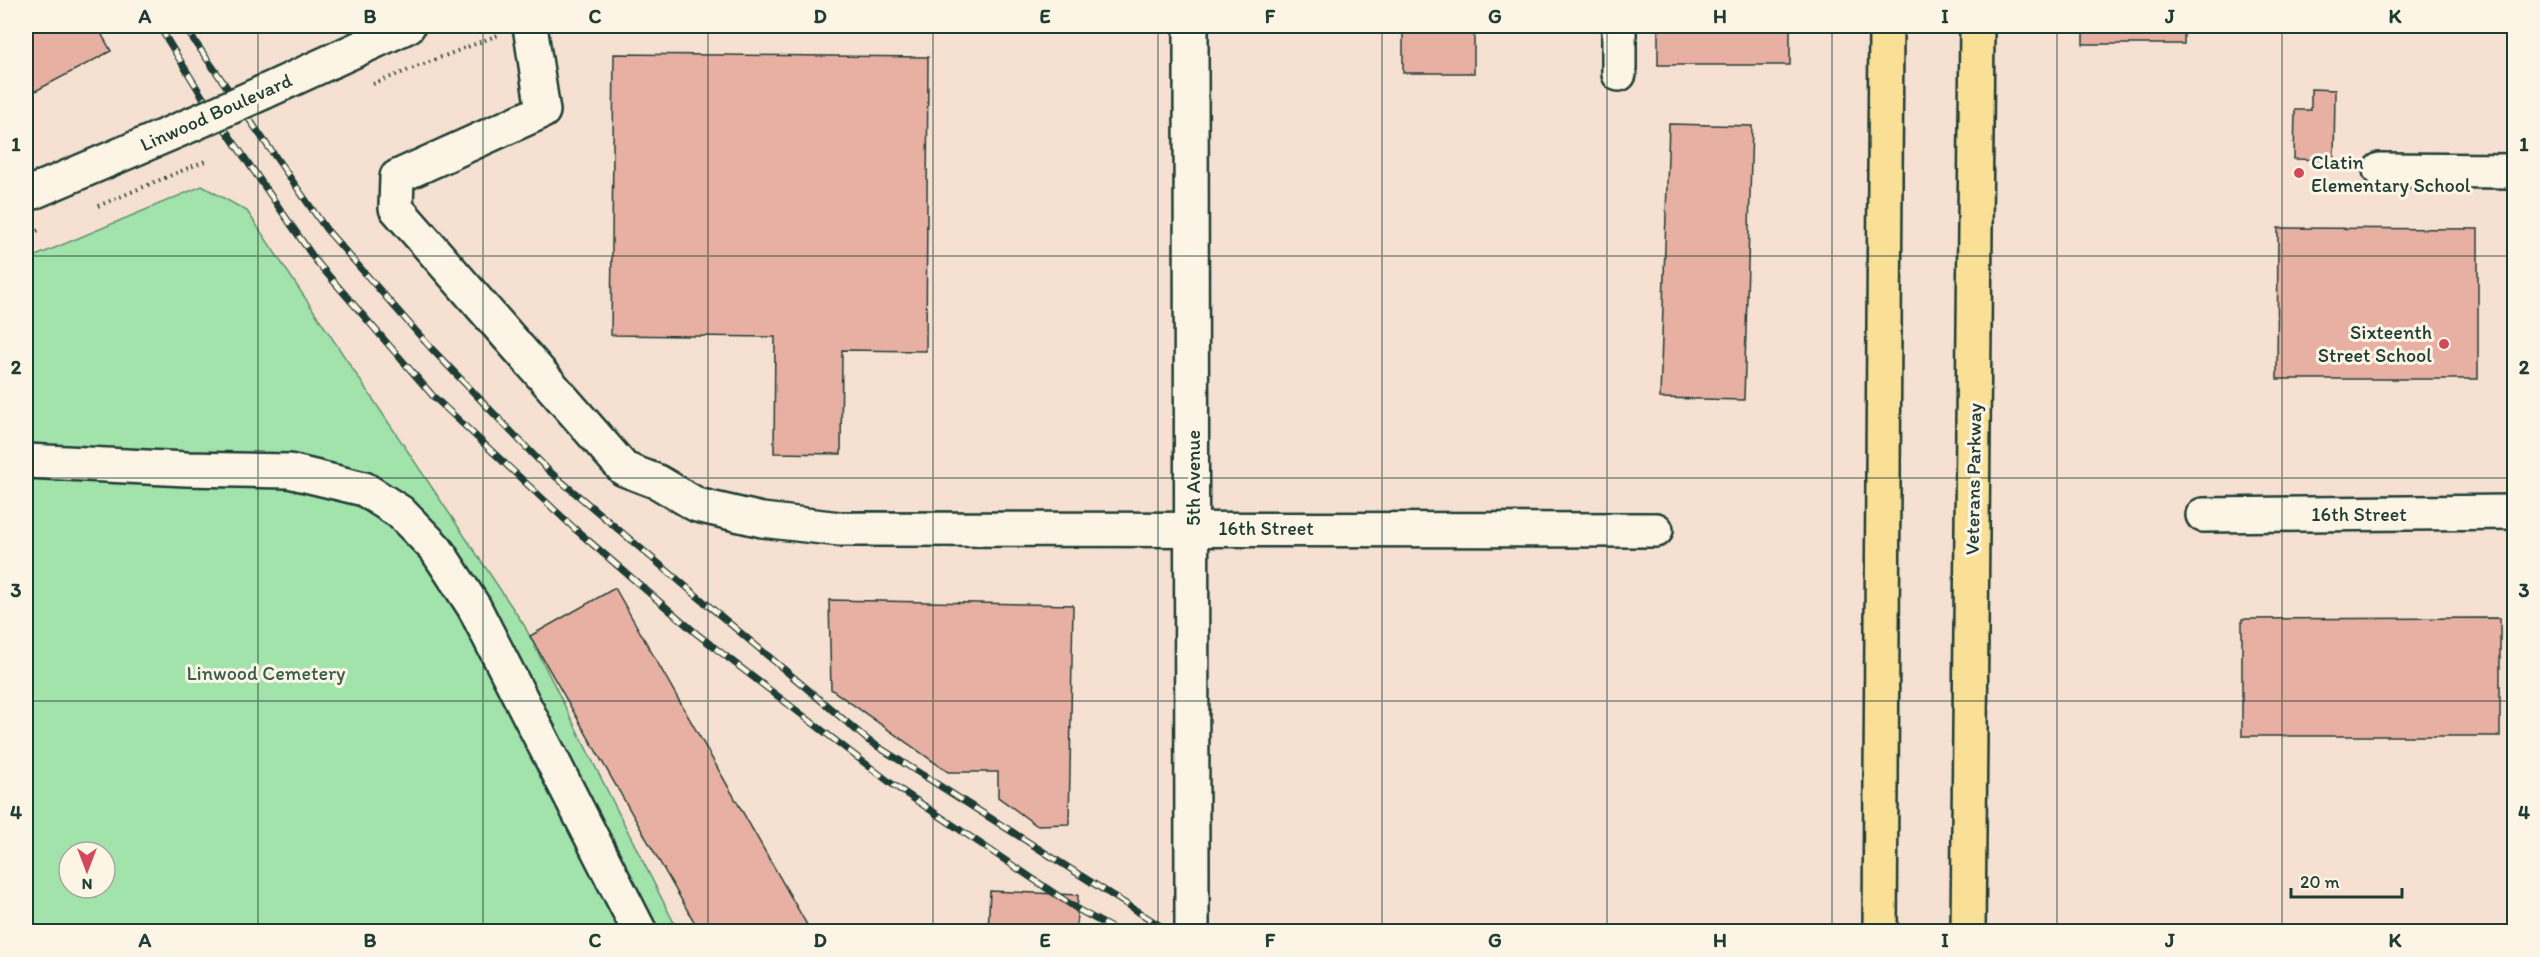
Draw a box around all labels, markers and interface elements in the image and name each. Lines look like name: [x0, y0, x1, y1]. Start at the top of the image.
text: A: [138, 4, 152, 28]
text: B: [364, 4, 377, 28]
text: C: [589, 4, 602, 28]
text: D: [813, 4, 827, 28]
text: E: [1039, 4, 1051, 28]
text: F: [1265, 4, 1276, 28]
text: G: [1488, 4, 1502, 28]
text: H: [1713, 4, 1727, 28]
text: I: [1941, 4, 1949, 28]
text: J: [2164, 4, 2175, 28]
text: K: [2389, 4, 2403, 28]
street label: Linwood Boulevard: [136, 68, 296, 156]
text: 1: [11, 132, 21, 156]
text: 1: [2519, 132, 2529, 156]
place label: Clatin Elementary School: [2311, 150, 2471, 197]
marker: Clatin Elementary School: [2292, 166, 2306, 180]
place label: Sixteenth Street School: [2318, 320, 2432, 367]
marker: Sixteenth Street School: [2437, 337, 2451, 351]
text: 2: [11, 355, 22, 379]
text: 2: [2519, 355, 2530, 379]
street label: Veterans Parkway: [1960, 402, 1986, 555]
street label: 5th Avenue: [1181, 430, 1205, 526]
street label: 16th Street: [2311, 502, 2407, 526]
street label: 16th Street: [1218, 516, 1314, 540]
text: 3: [11, 578, 22, 602]
text: 3: [2519, 578, 2530, 602]
park label: Linwood Cemetery: [187, 661, 346, 685]
text: 4: [10, 800, 22, 824]
text: 4: [2518, 800, 2530, 824]
north arrow: [57, 840, 117, 900]
scale bar: [2291, 861, 2402, 899]
text: 20 m: [2300, 871, 2340, 893]
text: N: [82, 875, 92, 894]
text: A: [138, 928, 152, 952]
text: B: [364, 928, 377, 952]
text: C: [589, 928, 602, 952]
text: D: [813, 928, 827, 952]
text: E: [1039, 928, 1051, 952]
text: F: [1265, 928, 1276, 952]
text: G: [1488, 928, 1502, 952]
text: H: [1713, 928, 1727, 952]
text: I: [1941, 928, 1949, 952]
text: J: [2164, 928, 2175, 952]
text: K: [2389, 928, 2403, 952]

